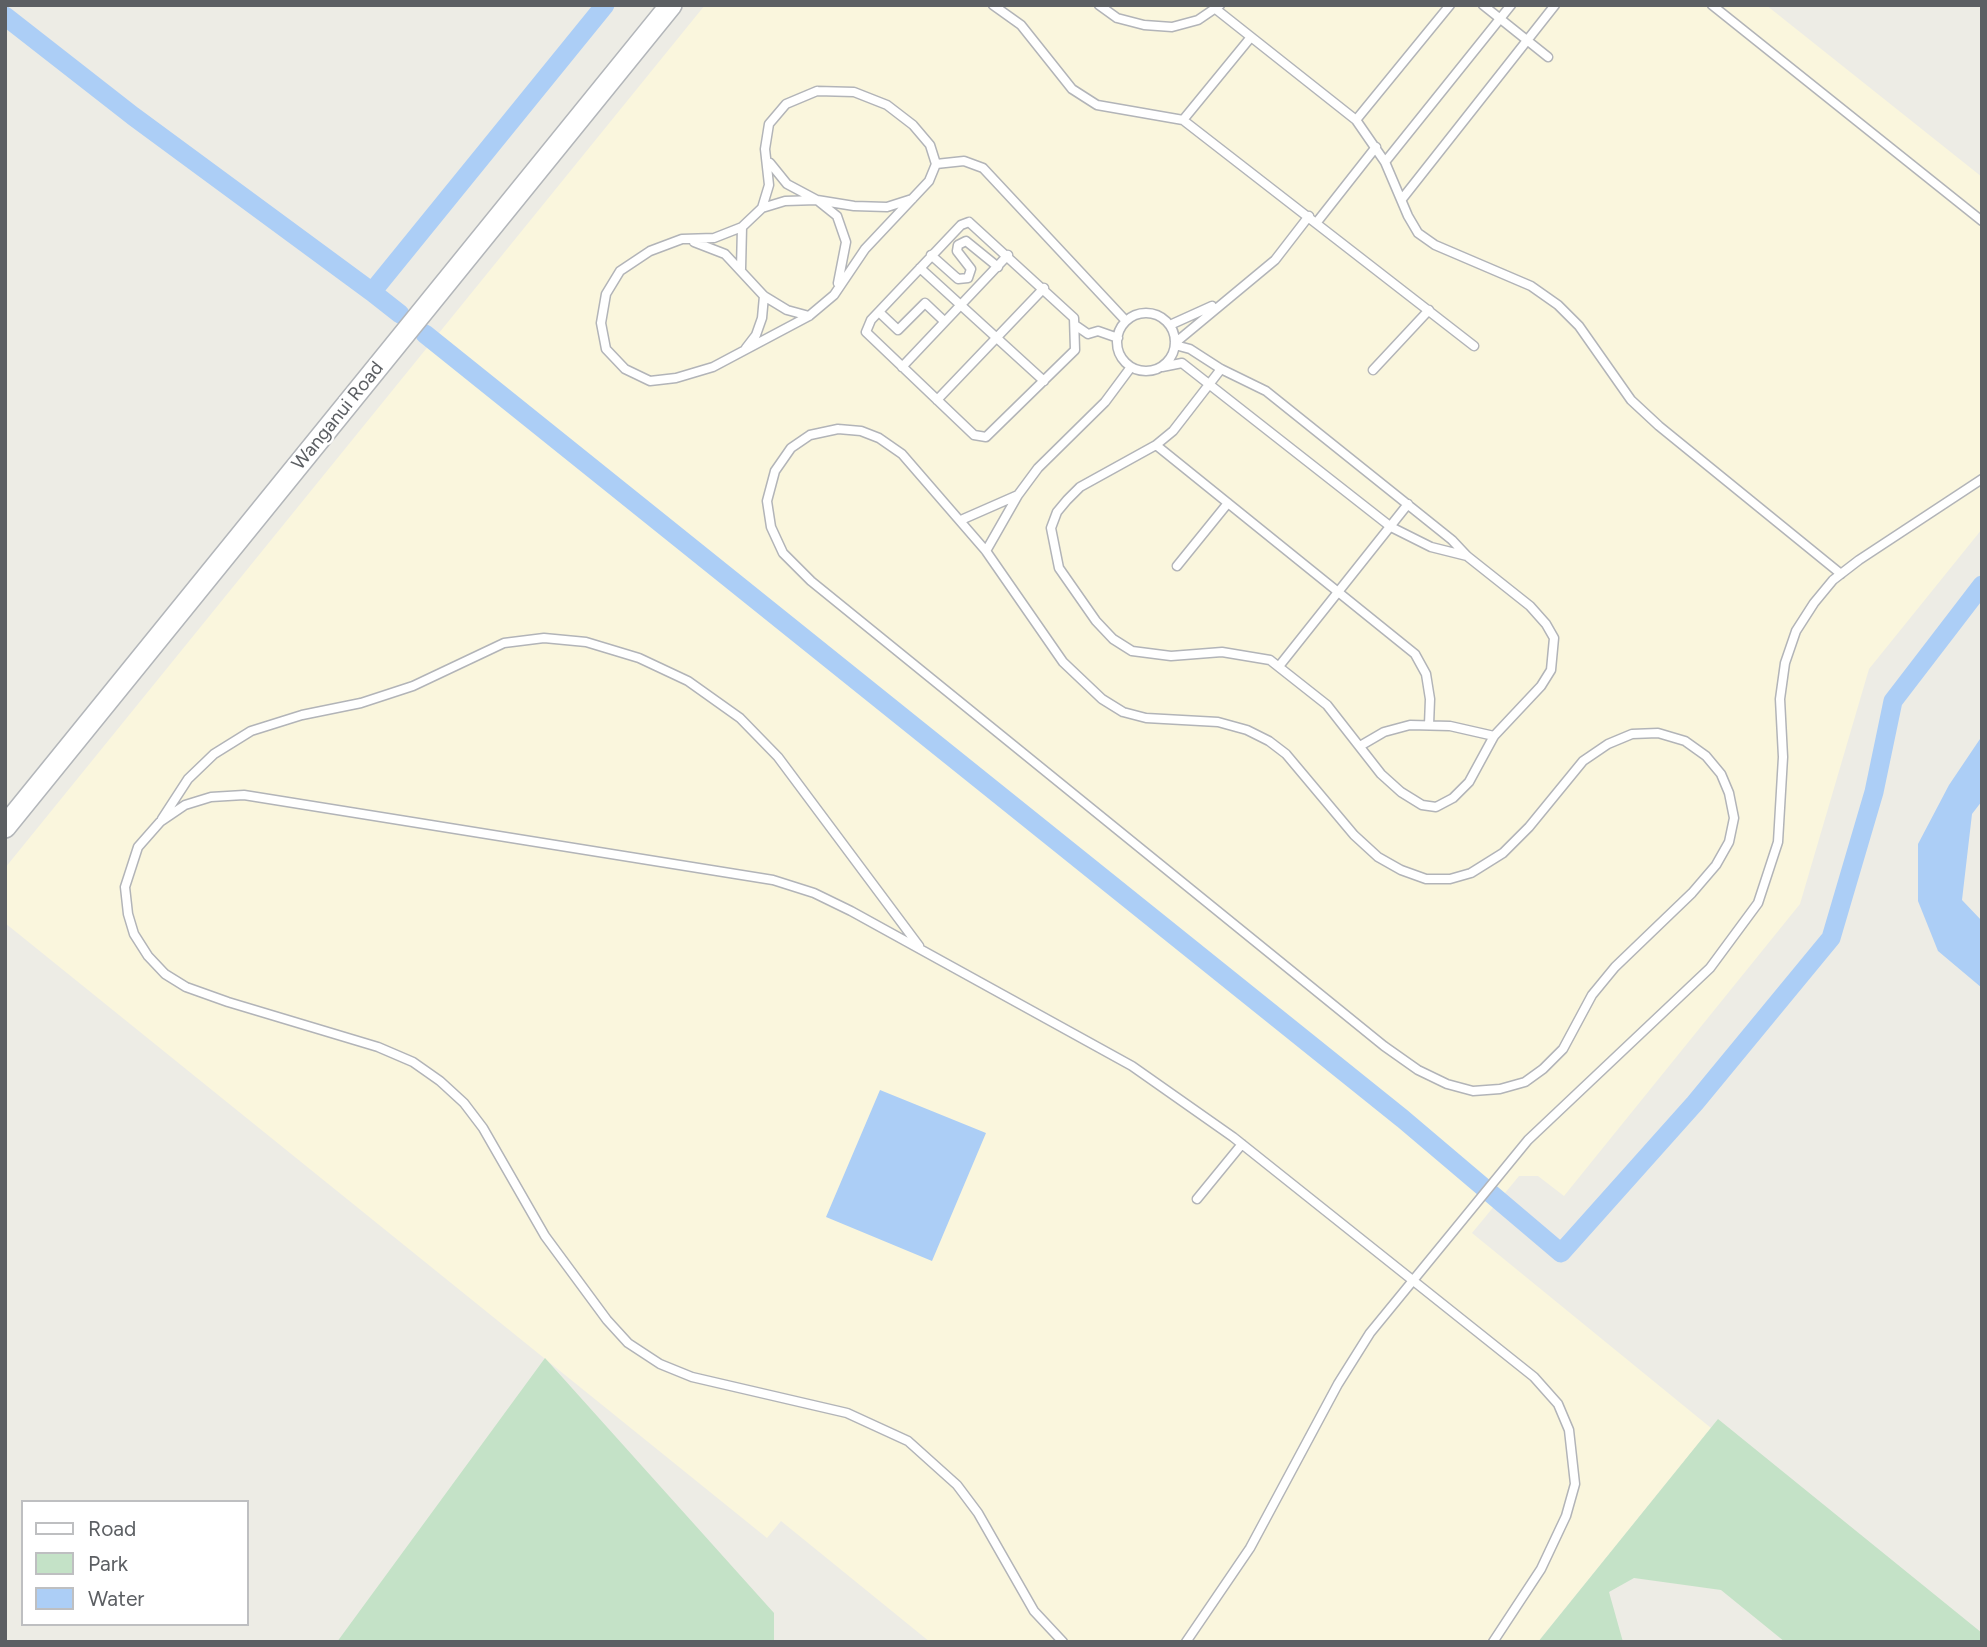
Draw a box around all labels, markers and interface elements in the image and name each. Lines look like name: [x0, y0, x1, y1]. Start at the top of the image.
street label: Wanganui Road: [287, 357, 389, 475]
legend: [21, 1500, 248, 1626]
text: Road: [88, 1516, 136, 1541]
text: Park: [88, 1551, 128, 1576]
text: Water: [88, 1586, 144, 1611]

